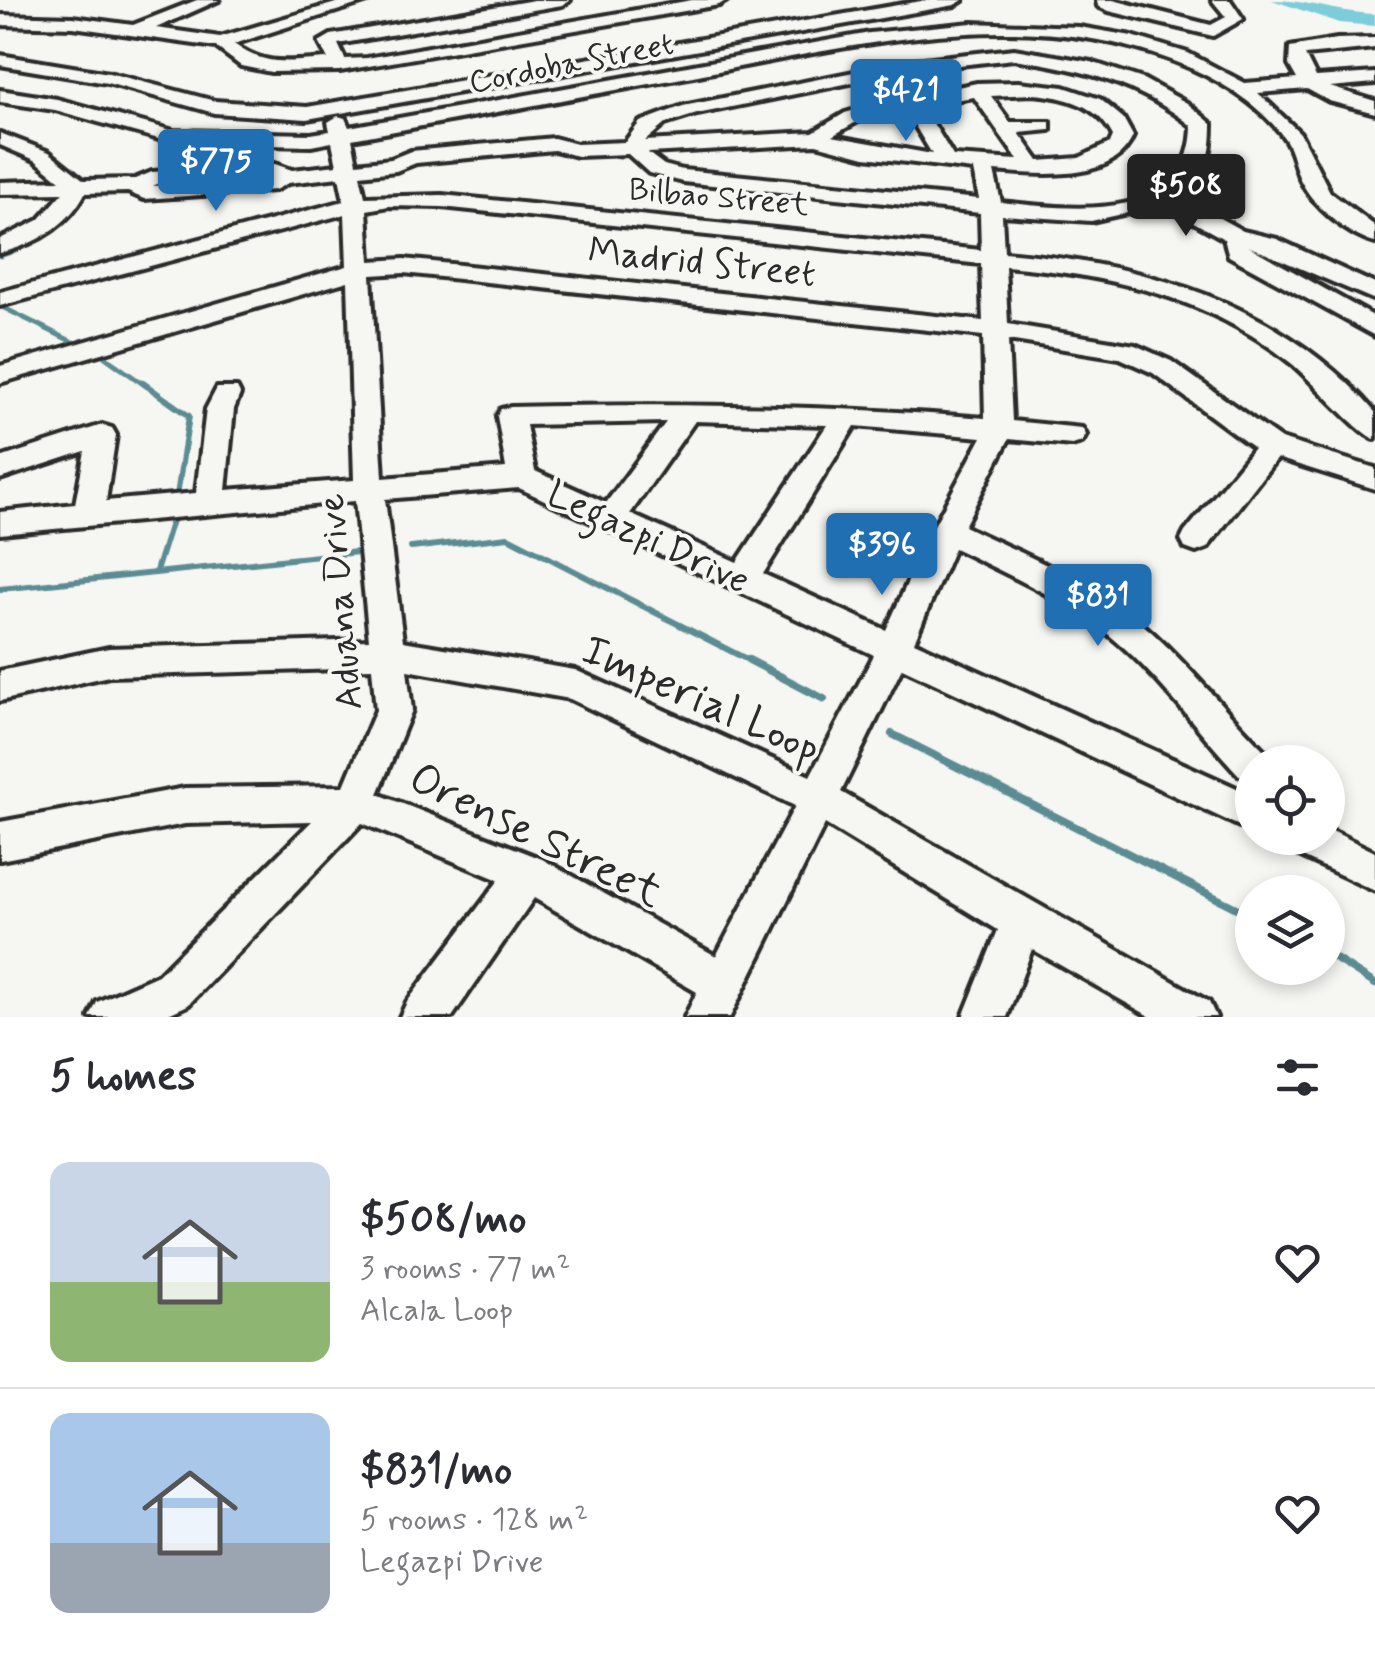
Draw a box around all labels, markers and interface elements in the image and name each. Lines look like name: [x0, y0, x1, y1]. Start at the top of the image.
street label: Cordoba Street: [465, 24, 677, 104]
pin: $421: [847, 59, 965, 144]
text: $421: [873, 70, 939, 112]
pin: $775: [157, 129, 275, 214]
text: $775: [180, 140, 252, 182]
pin: $508: [1127, 154, 1245, 239]
text: $508: [1149, 165, 1223, 207]
street label: Bilbao Street: [627, 169, 811, 227]
street label: Madrid Street: [586, 227, 818, 300]
street label: Legazpi Drive: [537, 470, 757, 610]
street label: Aduana Drive: [308, 492, 375, 712]
pin: $396: [823, 513, 941, 598]
text: $396: [848, 524, 916, 566]
pin: $831: [1039, 564, 1157, 649]
text: $831: [1067, 575, 1129, 617]
street label: Imperial Loop: [572, 621, 829, 779]
map controls: [1235, 745, 1345, 985]
button: locate: [1235, 745, 1345, 855]
street label: Orense Street: [399, 749, 672, 923]
button: layers: [1235, 875, 1345, 985]
text: 5 homes: [50, 1050, 196, 1105]
icon: filters: [1270, 1050, 1325, 1105]
text: $508/mo: [360, 1193, 526, 1248]
icon: home: [130, 1202, 250, 1322]
icon: heart: [1270, 1235, 1325, 1290]
text: 3 rooms · 77 m²: [360, 1248, 571, 1290]
text: Alcala Loop: [360, 1290, 513, 1332]
text: $831/mo: [360, 1444, 512, 1499]
icon: home: [130, 1453, 250, 1573]
icon: heart: [1270, 1486, 1325, 1541]
text: 5 rooms · 128 m²: [360, 1499, 588, 1541]
text: Legazpi Drive: [360, 1541, 543, 1583]

